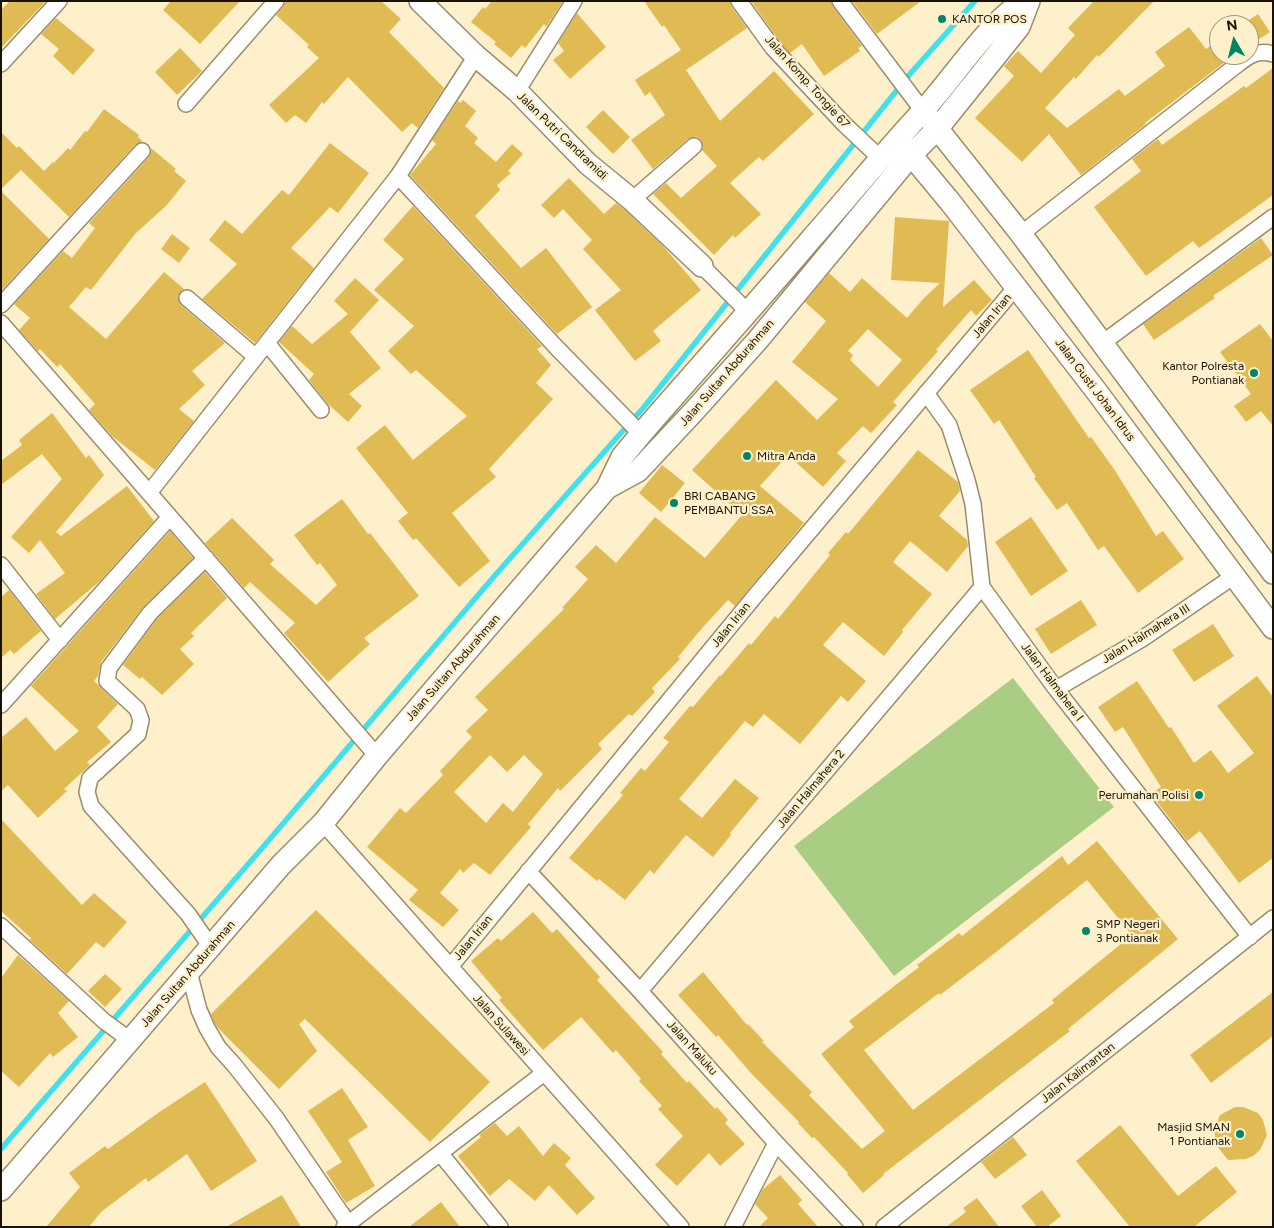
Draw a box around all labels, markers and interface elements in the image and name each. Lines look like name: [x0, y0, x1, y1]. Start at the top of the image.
place label: KANTOR POS: [952, 12, 1027, 26]
marker: KANTOR POS: [936, 13, 948, 25]
north arrow: [1209, 15, 1259, 65]
text: N: [1225, 16, 1239, 35]
street label: Jalan Komp. Tongie 67: [762, 33, 852, 131]
street label: Jalan Putri Candramidi: [514, 89, 610, 183]
street label: Jalan Irian: [969, 291, 1015, 341]
street label: Jalan Sultan Abdurahman: [677, 317, 777, 429]
street label: Jalan Gusti Johan Idrus: [1052, 336, 1138, 444]
place label: Kantor Polresta Pontianak: [1162, 359, 1244, 387]
marker: Kantor Polresta Pontianak: [1248, 367, 1260, 379]
place label: Mitra Anda: [757, 449, 816, 463]
marker: Mitra Anda: [741, 450, 753, 462]
place label: BRI CABANG PEMBANTU SSA: [684, 489, 774, 517]
marker: BRI CABANG PEMBANTU SSA: [668, 497, 680, 509]
street label: Jalan Irian: [709, 600, 753, 650]
street label: Jalan Halmahera III: [1099, 601, 1193, 667]
street label: Jalan Sultan Abdurahman: [403, 612, 503, 724]
street label: Jalan Halmahera I: [1018, 640, 1086, 724]
street label: Jalan Halmahera 2: [774, 747, 848, 831]
place label: Perumahan Polisi: [1098, 788, 1189, 802]
marker: Perumahan Polisi: [1193, 789, 1205, 801]
street label: Jalan Irian: [451, 913, 495, 963]
place label: SMP Negeri 3 Pontianak: [1096, 917, 1160, 945]
street label: Jalan Sultan Abdurahman: [138, 918, 238, 1030]
marker: SMP Negeri 3 Pontianak: [1080, 925, 1092, 937]
street label: Jalan Sulawesi: [470, 991, 532, 1059]
street label: Jalan Maluku: [664, 1018, 720, 1078]
street label: Jalan Kalimantan: [1038, 1040, 1118, 1106]
place label: Masjid SMAN 1 Pontianak: [1157, 1120, 1230, 1148]
marker: Masjid SMAN 1 Pontianak: [1234, 1128, 1246, 1140]

